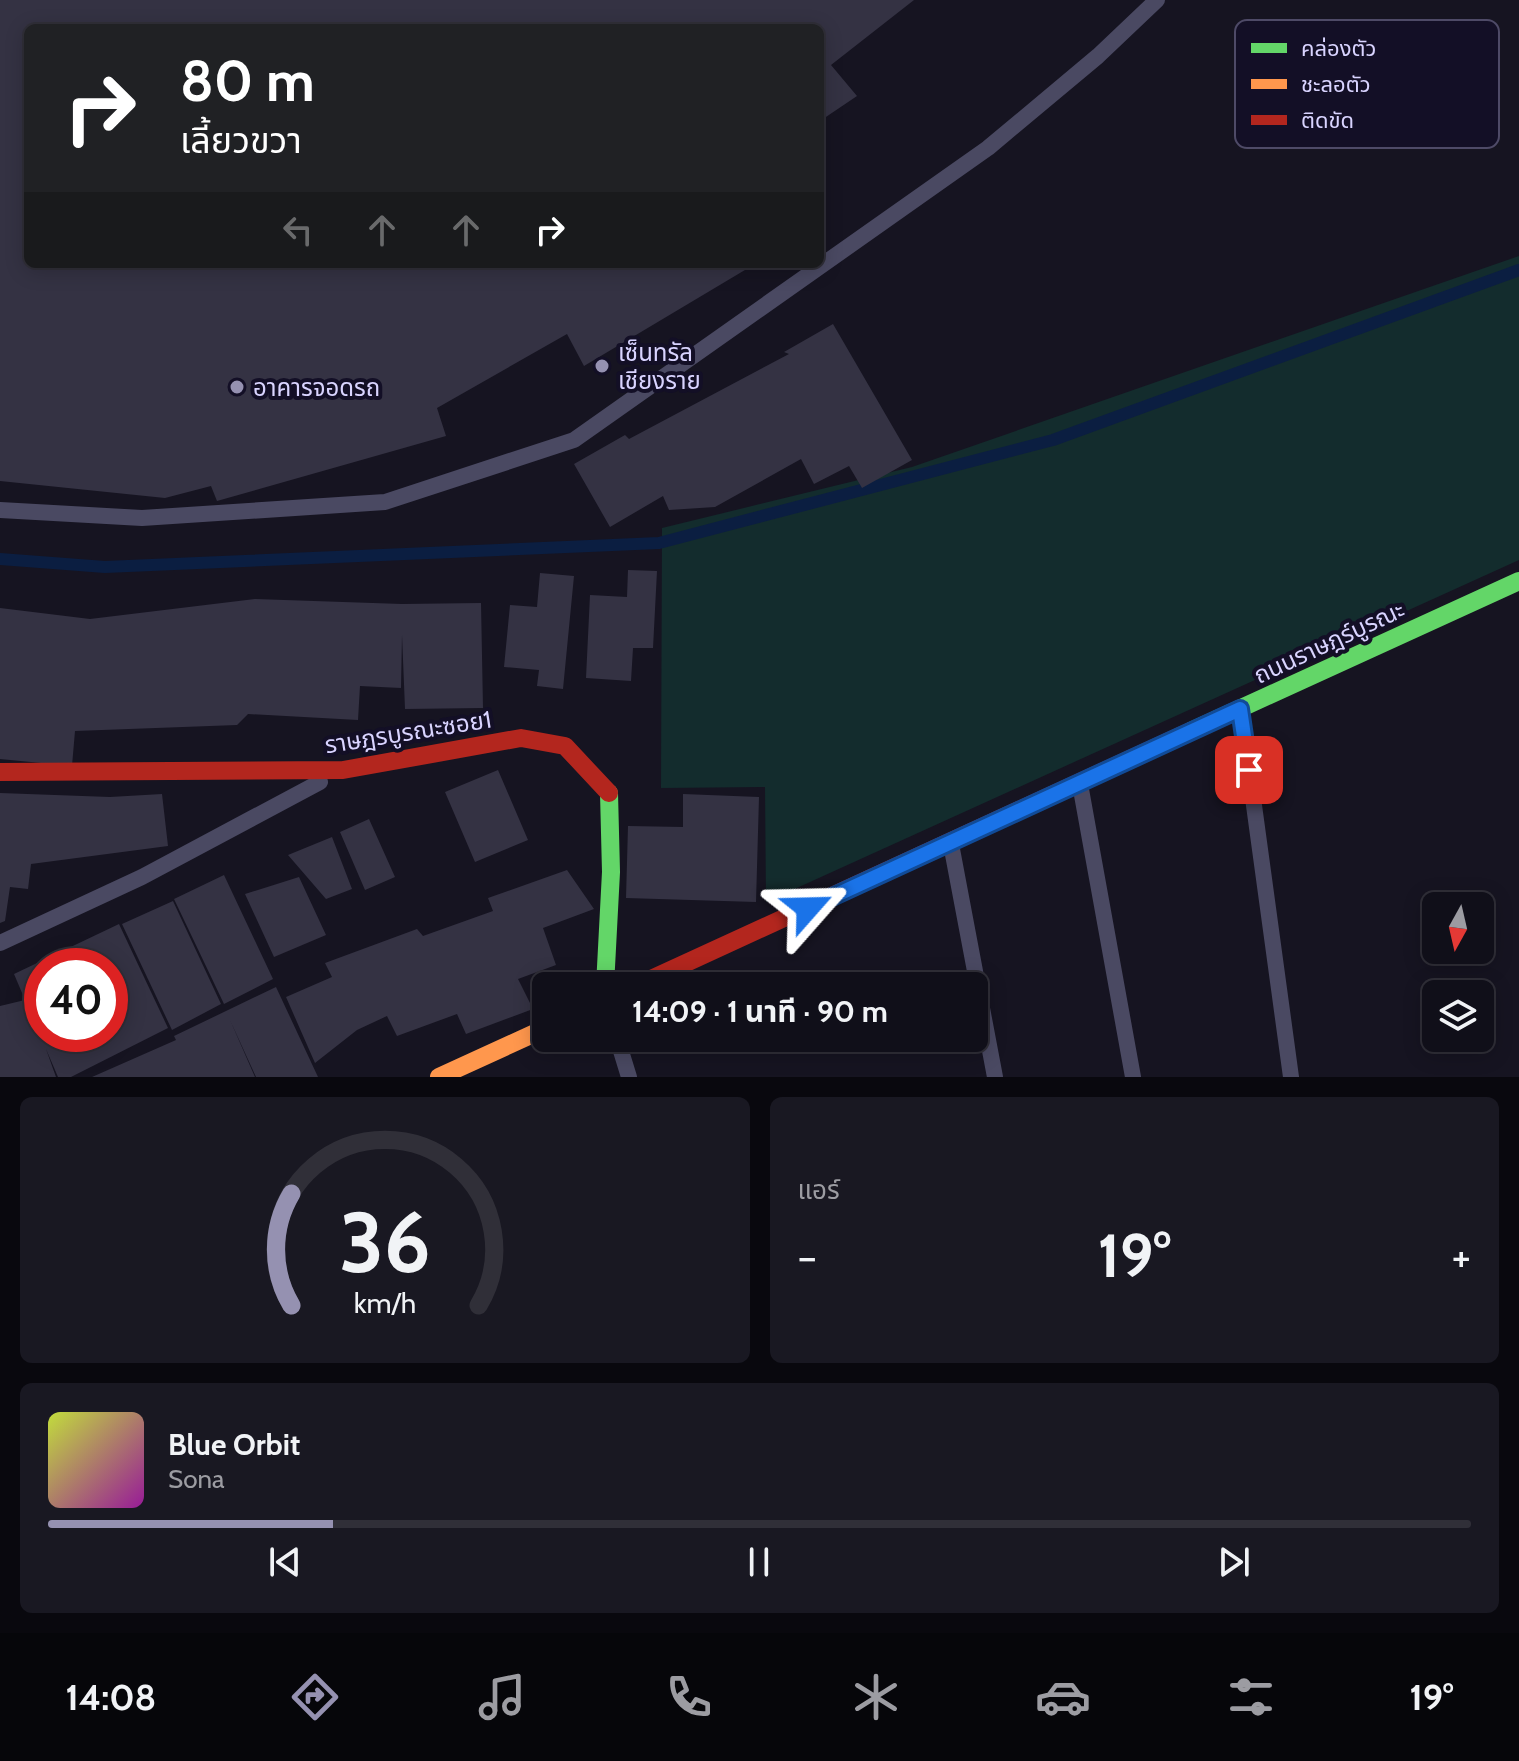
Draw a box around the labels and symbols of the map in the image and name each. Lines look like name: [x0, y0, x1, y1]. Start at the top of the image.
legend: [1235, 20, 1499, 148]
text: คล่องตัว: [1301, 35, 1376, 62]
text: ชะลอตัว: [1301, 71, 1371, 98]
text: ติดขัด: [1301, 107, 1354, 134]
place label: เซ็นทรัล เชียงราย: [618, 338, 701, 395]
marker: เซ็นทรัล เชียงราย: [593, 357, 611, 375]
place label: อาคารจอดรถ: [253, 373, 380, 402]
marker: อาคารจอดรถ: [228, 378, 246, 396]
street label: ถนนราษฎร์บูรณะ: [1249, 594, 1409, 690]
street label: ราษฎรบูรณะซอย1: [323, 705, 494, 760]
pin: [1215, 736, 1283, 804]
position arrow: [766, 866, 850, 950]
north arrow: [1422, 892, 1494, 964]
speed limit sign: 40: [24, 948, 128, 1052]

